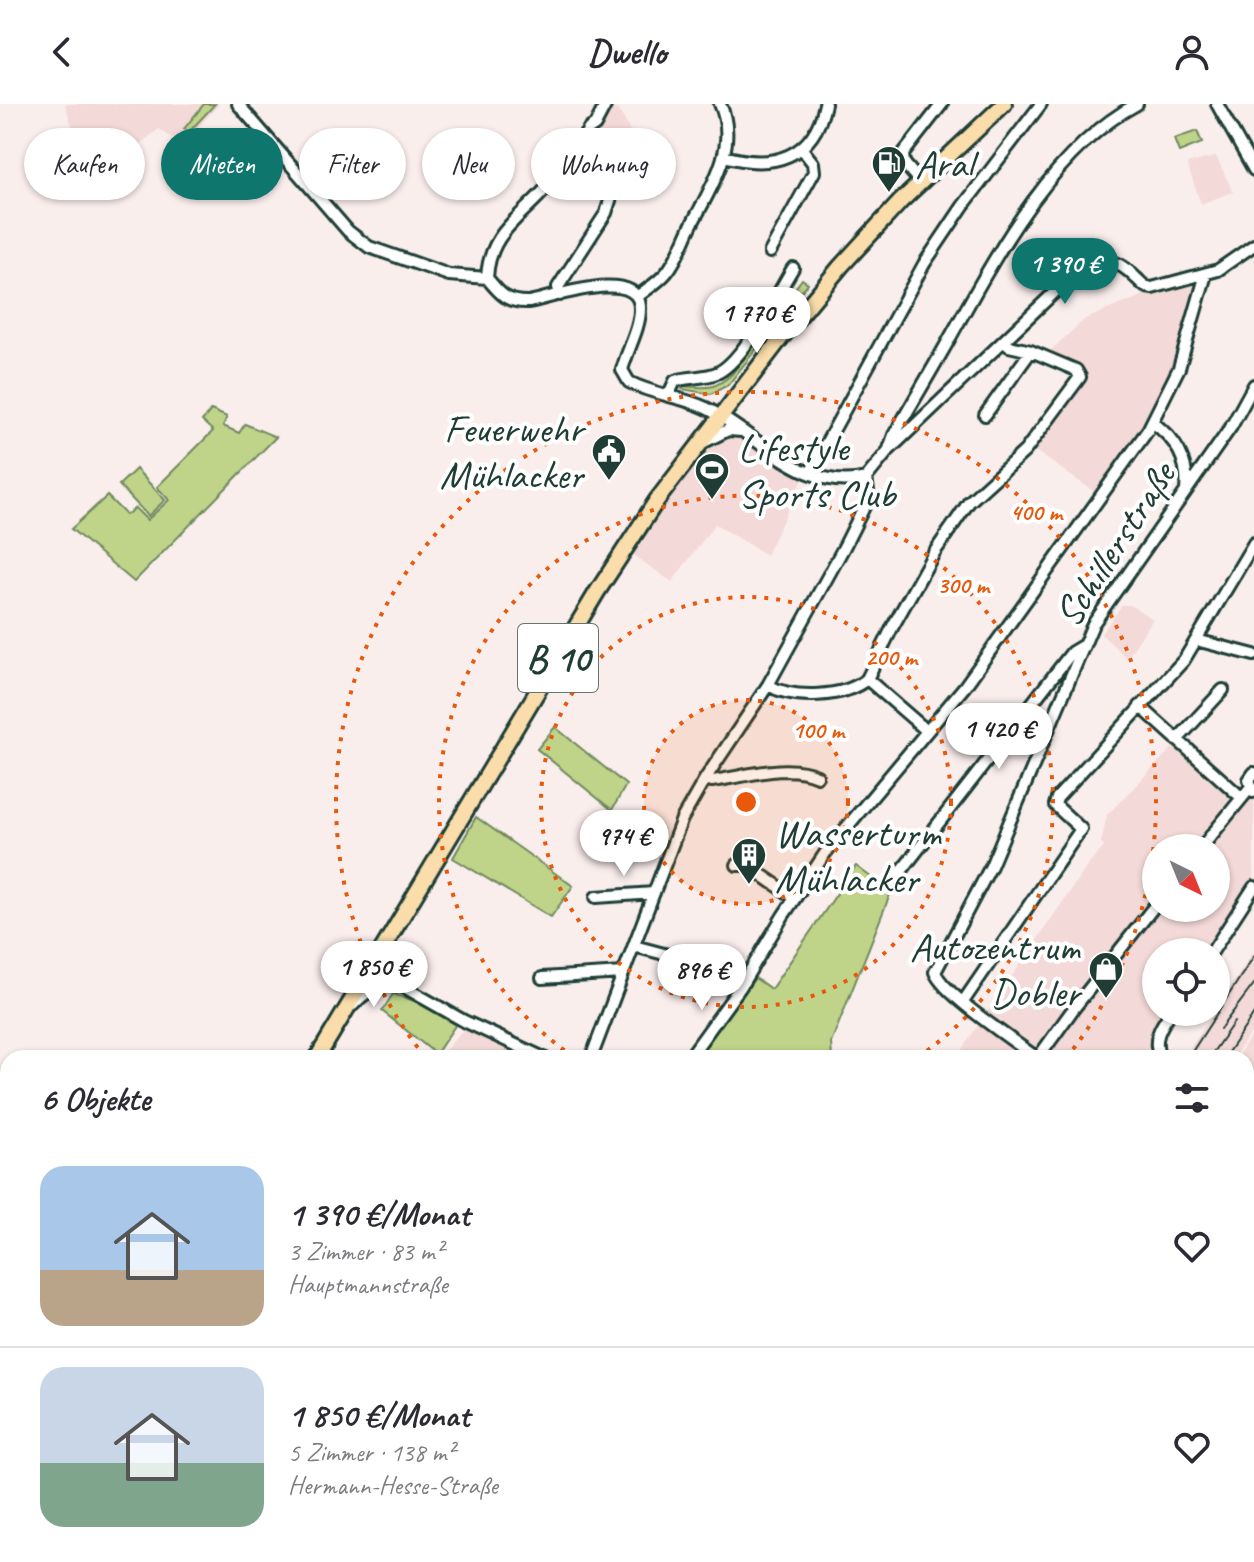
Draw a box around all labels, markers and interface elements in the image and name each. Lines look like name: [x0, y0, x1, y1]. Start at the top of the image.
text: Dwello: [588, 29, 666, 75]
icon: back: [40, 30, 84, 74]
icon: person: [1170, 30, 1214, 74]
chip: Kaufen: [24, 128, 145, 200]
chip: Mieten: [161, 128, 283, 200]
chip: Filter: [299, 128, 406, 200]
chip: Neu: [422, 128, 515, 200]
chip: Wohnung: [531, 128, 676, 200]
place label: Aral: [915, 139, 979, 189]
fuel station icon: Aral: [870, 144, 908, 194]
pin: 1 390 €: [991, 238, 1139, 306]
text: 1 390 €: [1030, 247, 1100, 280]
pin: 1 770 €: [683, 287, 831, 355]
text: 1 770 €: [722, 296, 792, 329]
place label: Feuerwehr Mühlacker: [440, 404, 587, 500]
place label: Lifestyle Sports Club: [738, 423, 898, 519]
public building icon: Feuerwehr Mühlacker: [590, 432, 628, 482]
street label: Schillerstraße: [1043, 450, 1188, 636]
sports icon: Lifestyle Sports Club: [693, 451, 731, 501]
text: 400 m: [1010, 497, 1064, 527]
text: 300 m: [937, 570, 991, 600]
road number: B 10: [518, 624, 598, 692]
text: 200 m: [865, 642, 919, 672]
pin: 1 420 €: [925, 703, 1073, 771]
text: 1 420 €: [963, 712, 1035, 745]
text: 100 m: [792, 715, 846, 745]
centre of rings: [732, 788, 760, 816]
place label: Wasserturm Mühlacker: [775, 808, 942, 904]
pin: 974 €: [568, 810, 680, 878]
text: 974 €: [598, 819, 650, 852]
north arrow: [1142, 834, 1230, 922]
map controls: [1142, 834, 1230, 1026]
building icon: Wasserturm Mühlacker: [730, 836, 768, 886]
place label: Autozentrum Dobler: [910, 922, 1084, 1018]
button: locate: [1142, 938, 1230, 1026]
pin: 1 850 €: [300, 941, 448, 1009]
pin: 896 €: [646, 944, 758, 1012]
text: 1 850 €: [339, 950, 409, 983]
shop icon: Autozentrum Dobler: [1087, 950, 1125, 1000]
text: 896 €: [675, 953, 729, 986]
icon: filters: [1170, 1076, 1214, 1120]
text: 6 Objekte: [40, 1077, 150, 1120]
text: 1 390 €/Monat: [288, 1192, 470, 1235]
icon: home: [104, 1198, 200, 1294]
icon: heart: [1170, 1224, 1214, 1268]
text: 3 Zimmer · 83 m²: [288, 1235, 443, 1268]
text: Hauptmannstraße: [288, 1268, 448, 1301]
text: 1 850 €/Monat: [288, 1393, 470, 1436]
icon: home: [104, 1399, 200, 1495]
icon: heart: [1170, 1425, 1214, 1469]
text: 5 Zimmer · 138 m²: [288, 1436, 454, 1469]
text: Hermann-Hesse-Straße: [288, 1469, 498, 1502]

